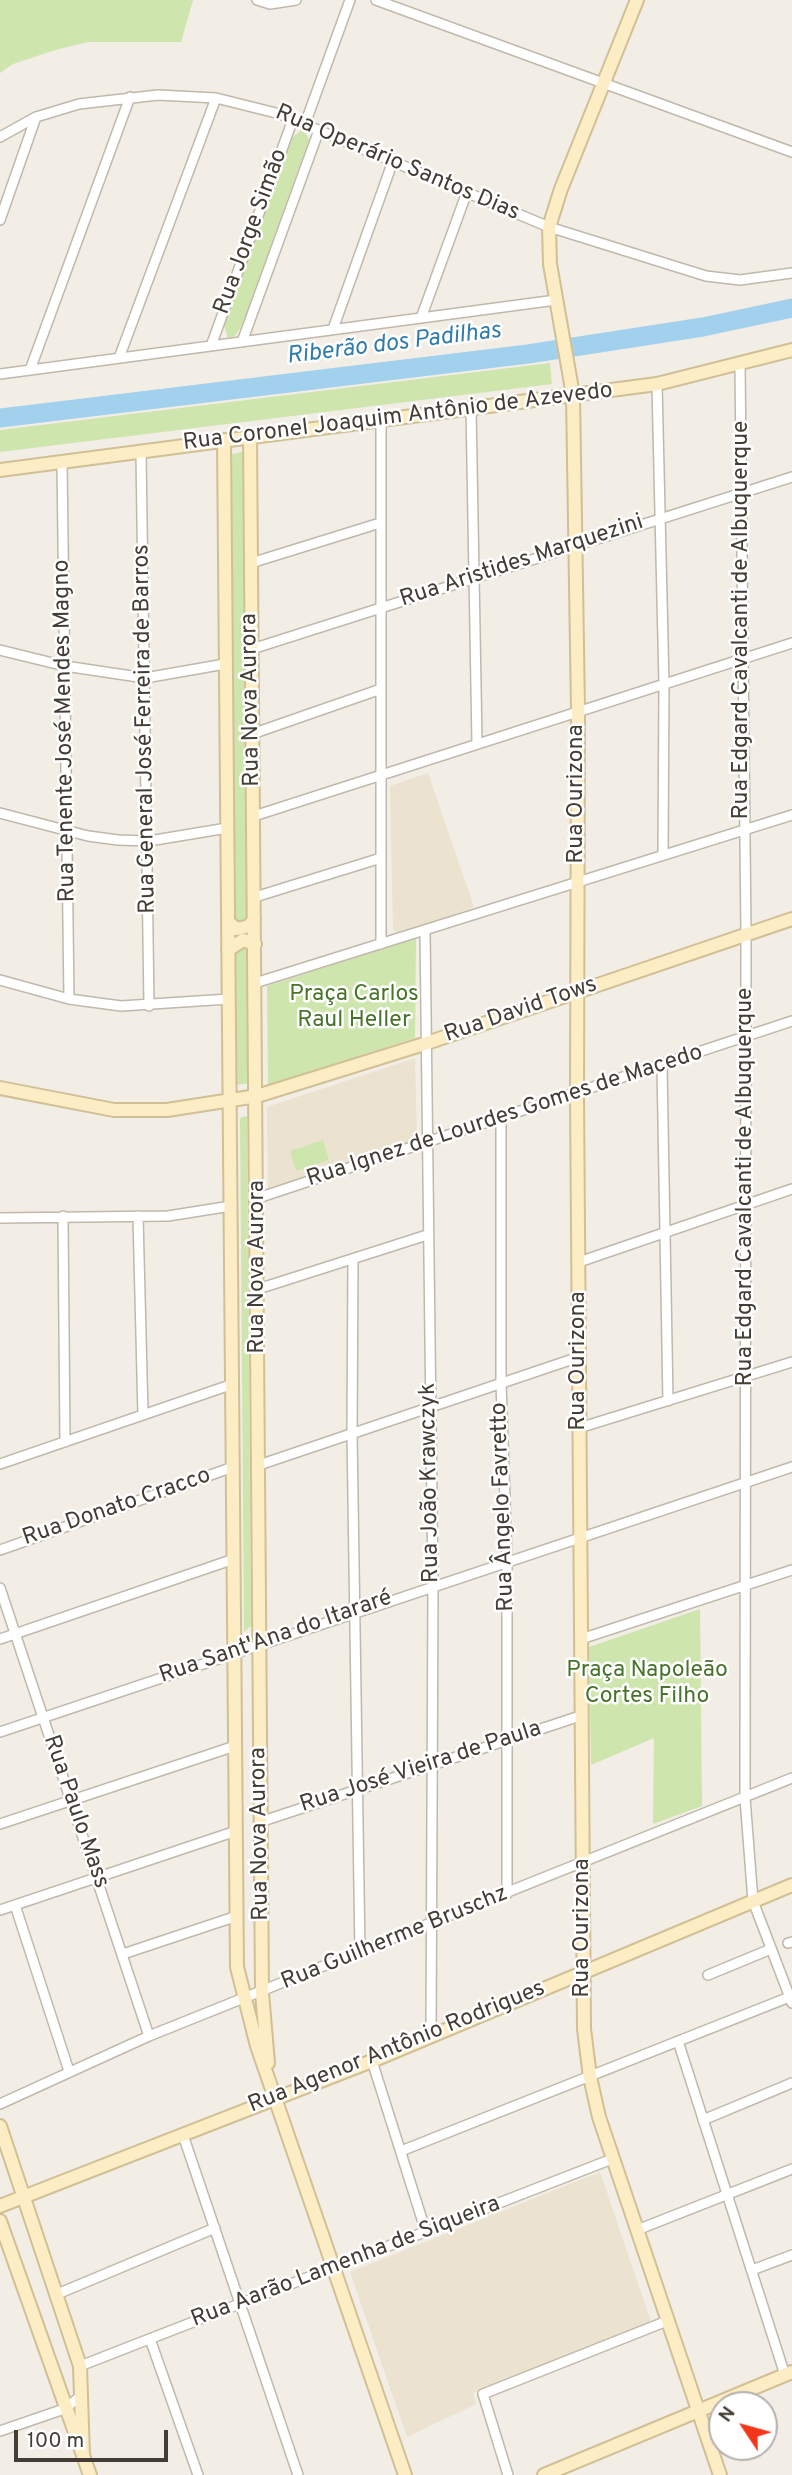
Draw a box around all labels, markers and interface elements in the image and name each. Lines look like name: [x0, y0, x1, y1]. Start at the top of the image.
street label: Rua Operário Santos Dias: [271, 100, 523, 228]
street label: Rua Jorge Simão: [209, 146, 295, 318]
water label: Riberão dos Padilhas: [285, 318, 503, 372]
street label: Rua Coronel Joaquim Antônio de Azevedo: [182, 378, 614, 458]
street label: Rua Edgard Cavalcanti de Albuquerque: [728, 421, 756, 819]
street label: Rua Aristides Marquezini: [397, 510, 647, 614]
street label: Rua General José Ferreira de Barros: [129, 544, 163, 914]
street label: Rua Tenente José Mendes Magno: [49, 559, 83, 903]
street label: Rua Nova Aurora: [237, 613, 267, 787]
street label: Rua Ourizona: [563, 724, 591, 864]
street label: Rua David Tows: [441, 972, 601, 1050]
park label: Praça Carlos Raul Heller: [289, 981, 419, 1035]
street label: Rua Edgard Cavalcanti de Albuquerque: [732, 988, 760, 1386]
street label: Rua Ignez de Lourdes Gomes de Macedo: [304, 1040, 706, 1194]
street label: Rua Nova Aurora: [244, 1180, 272, 1354]
street label: Rua Ourizona: [565, 1291, 593, 1431]
street label: Rua João Krawczyk: [415, 1383, 447, 1583]
street label: Rua Ângelo Favretto: [487, 1402, 521, 1612]
street label: Rua Donato Cracco: [19, 1463, 215, 1553]
street label: Rua Sant'Ana do Itararé: [156, 1585, 396, 1691]
park label: Praça Napoleão Cortes Filho: [566, 1657, 728, 1711]
street label: Rua José Vieira de Paula: [297, 1716, 545, 1820]
street label: Rua Paulo Mass: [36, 1732, 114, 1892]
street label: Rua Nova Aurora: [246, 1747, 276, 1921]
street label: Rua Ourizona: [569, 1858, 597, 1998]
street label: Rua Guilherme Bruschz: [278, 1881, 512, 1997]
street label: Rua Agenor Antônio Rodrigues: [245, 1976, 549, 2120]
street label: Rua Aarão Lamenha de Siqueira: [188, 2191, 504, 2335]
north arrow: [708, 2391, 778, 2461]
text: N: [714, 2402, 741, 2427]
scale bar: [18, 2416, 172, 2460]
text: 100 m: [27, 2428, 84, 2455]

